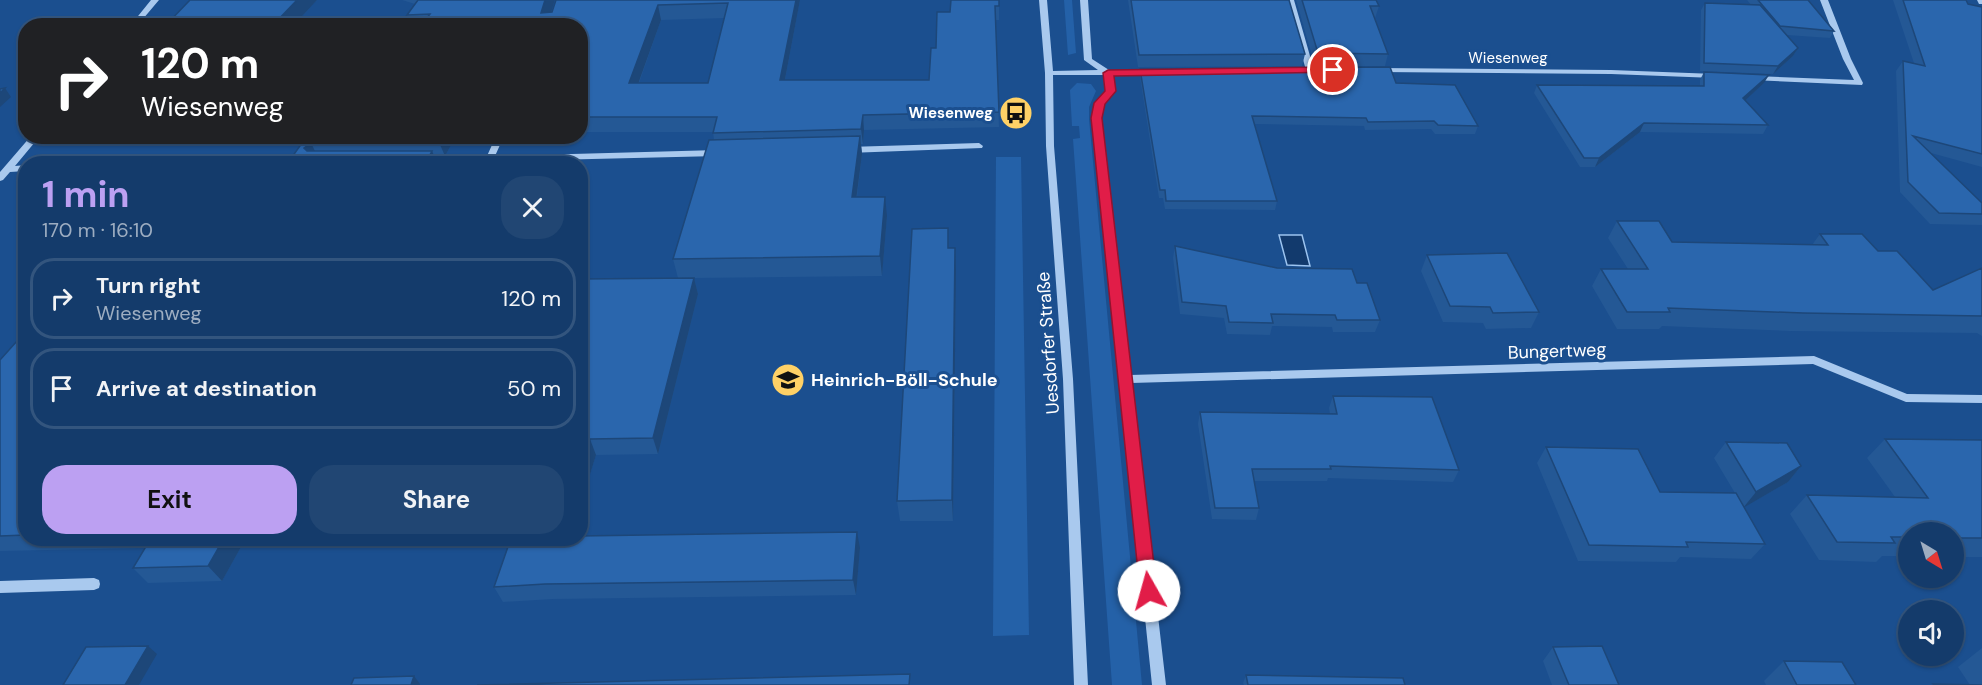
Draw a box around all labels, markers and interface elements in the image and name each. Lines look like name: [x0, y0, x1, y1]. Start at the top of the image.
text: 120 m: [141, 36, 259, 91]
icon: right: [42, 42, 120, 120]
pin: [1307, 44, 1358, 95]
street label: Wiesenweg: [1468, 48, 1548, 68]
icon: arrive: [1316, 53, 1349, 86]
text: Wiesenweg: [141, 89, 284, 124]
bus stop icon: Wiesenweg: [998, 95, 1034, 131]
place label: Wiesenweg: [909, 103, 993, 123]
text: 1 min: [42, 171, 130, 218]
button: close: [501, 176, 564, 239]
text: 170 m · 16:10: [42, 217, 153, 243]
text: Turn right: [96, 271, 201, 300]
street label: Uesdorfer Straße: [1031, 271, 1065, 415]
icon: right: [45, 282, 78, 315]
text: 120 m: [501, 284, 561, 313]
text: Wiesenweg: [96, 300, 202, 326]
street label: Bungertweg: [1507, 337, 1607, 365]
school or university icon: Heinrich-Böll-Schule: [770, 362, 806, 398]
place label: Heinrich-Böll-Schule: [811, 368, 998, 392]
icon: arrive: [45, 372, 78, 405]
text: Arrive at destination: [96, 374, 317, 403]
text: 50 m: [507, 374, 561, 403]
button: Exit: [42, 465, 297, 534]
button: Share: [309, 465, 564, 534]
north arrow: [1898, 522, 1964, 588]
map controls: [1898, 522, 1964, 666]
position arrow: [1117, 559, 1181, 623]
button: sound: [1898, 600, 1964, 666]

